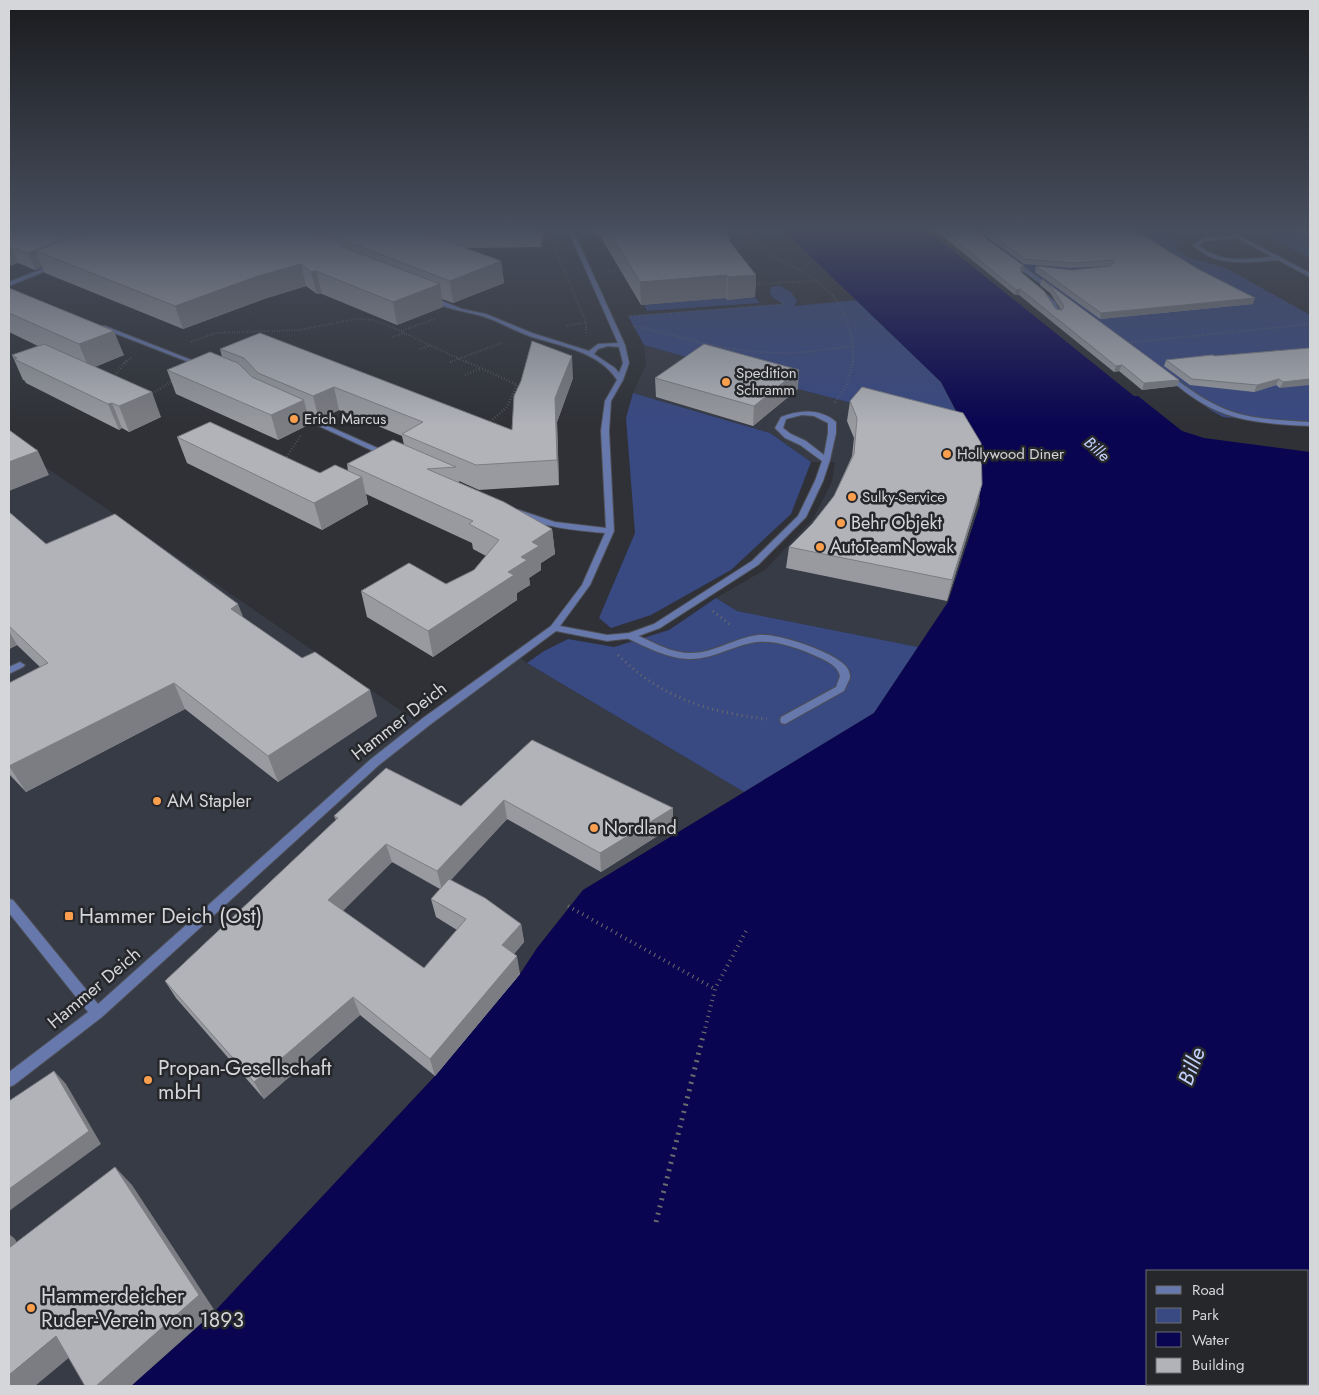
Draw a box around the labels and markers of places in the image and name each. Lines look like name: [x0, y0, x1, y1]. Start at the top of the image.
place label: Spedition Schramm: [736, 362, 797, 401]
marker: Spedition Schramm: [720, 376, 732, 388]
place label: Erich Marcus: [304, 408, 386, 430]
marker: Erich Marcus: [288, 413, 300, 425]
place label: Hollywood Diner: [957, 443, 1065, 465]
marker: Hollywood Diner: [941, 448, 953, 460]
place label: Sulky-Service: [862, 486, 945, 508]
marker: Sulky-Service: [846, 491, 858, 503]
place label: Behr Objekt: [851, 510, 943, 536]
marker: Behr Objekt: [835, 517, 847, 529]
place label: AutoTeamNowak: [830, 534, 954, 560]
marker: AutoTeamNowak: [814, 541, 826, 553]
place label: AM Stapler: [167, 788, 252, 814]
marker: AM Stapler: [151, 795, 163, 807]
place label: Nordland: [604, 815, 677, 841]
marker: Nordland: [588, 822, 600, 834]
place label: Hammer Deich (Ost): [79, 901, 262, 931]
marker: Hammer Deich (Ost): [63, 910, 75, 922]
place label: Propan-Gesellschaft mbH: [158, 1053, 332, 1107]
marker: Propan-Gesellschaft mbH: [142, 1074, 154, 1086]
place label: Hammerdeicher Ruder-Verein von 1893: [41, 1281, 244, 1335]
marker: Hammerdeicher Ruder-Verein von 1893: [25, 1302, 37, 1314]

